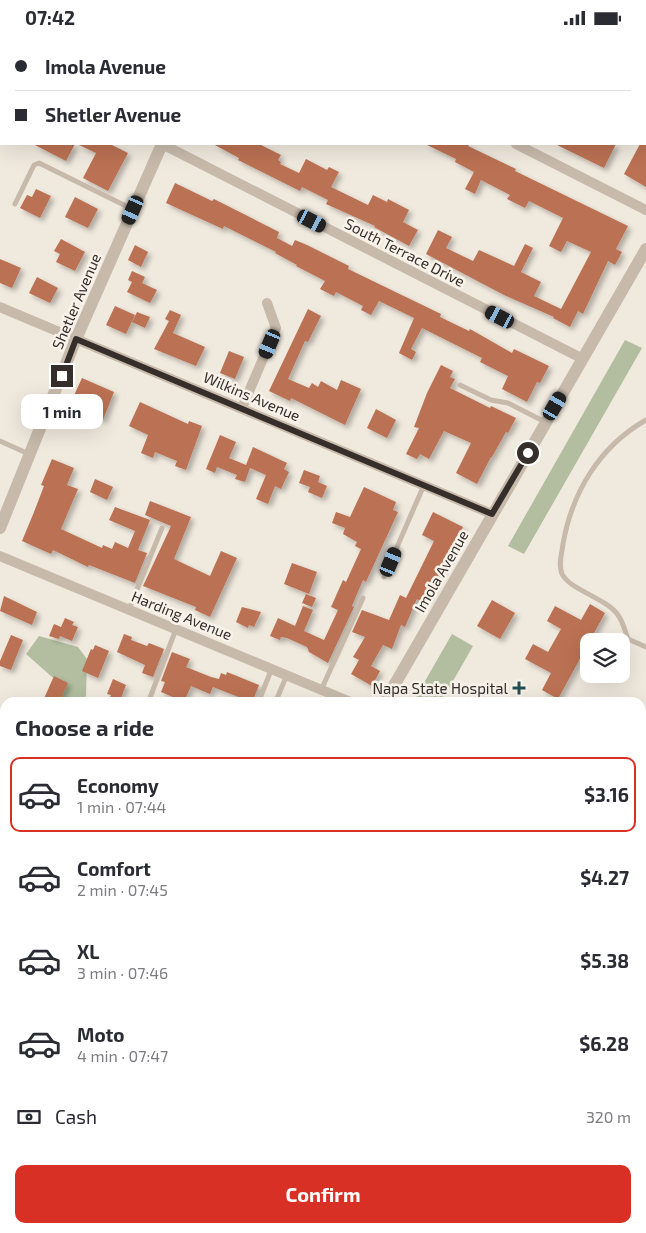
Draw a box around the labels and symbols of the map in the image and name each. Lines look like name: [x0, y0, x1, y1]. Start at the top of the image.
car: [120, 193, 145, 227]
car: [295, 208, 328, 234]
street label: South Terrace Drive: [342, 214, 468, 290]
street label: Shetler Avenue: [48, 250, 104, 352]
car: [483, 304, 516, 330]
car: [257, 327, 282, 361]
route end: [51, 365, 73, 387]
street label: Wilkins Avenue: [201, 368, 303, 424]
car: [541, 389, 568, 423]
callout: 1 min: [21, 393, 103, 429]
route start: [517, 442, 539, 464]
street label: Imola Avenue: [410, 527, 472, 615]
car: [378, 545, 403, 579]
street label: Harding Avenue: [129, 587, 235, 643]
place label: Napa State Hospital: [373, 679, 509, 697]
marker: Napa State Hospital: [512, 681, 526, 695]

